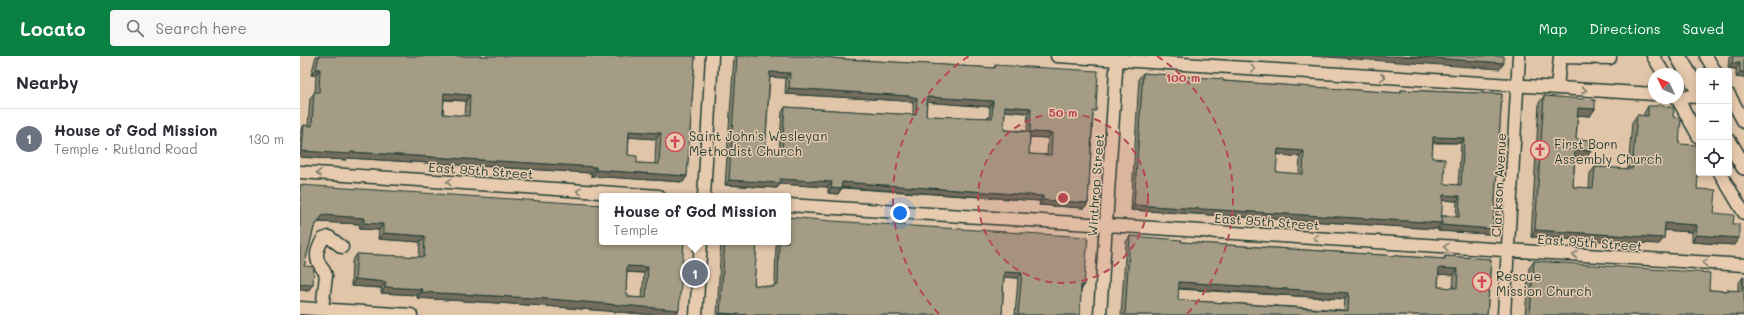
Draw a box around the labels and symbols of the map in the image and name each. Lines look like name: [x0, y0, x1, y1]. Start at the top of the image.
one-way arrow: [1250, 64, 1256, 73]
north arrow: [1648, 68, 1684, 104]
text: 100 m: [1166, 69, 1200, 85]
one-way arrow: [1380, 73, 1386, 81]
one-way arrow: [1581, 85, 1587, 94]
text: 50 m: [1049, 104, 1077, 120]
place label: Saint John's Wesleyan Methodist Church: [689, 127, 827, 159]
church icon: Saint John's Wesleyan Methodist Church: [664, 131, 686, 153]
street label: Clarkson Avenue: [1487, 132, 1509, 238]
street label: Winthrop Street: [1083, 133, 1107, 237]
place label: First Born Assembly Church: [1554, 135, 1662, 167]
church icon: First Born Assembly Church: [1529, 139, 1551, 161]
street label: East 95th Street: [428, 158, 535, 182]
one-way arrow: [316, 169, 322, 177]
one-way arrow: [446, 177, 452, 186]
one-way arrow: [576, 186, 582, 195]
centre of rings: [1056, 191, 1070, 205]
your location: [890, 203, 910, 223]
street label: East 95th Street: [1214, 209, 1321, 233]
street label: East 95th Street: [1537, 230, 1644, 254]
one-way arrow: [1313, 234, 1319, 243]
one-way arrow: [1443, 242, 1449, 251]
one-way arrow: [1572, 250, 1578, 259]
pin: 1: [682, 258, 708, 288]
one-way arrow: [1702, 258, 1708, 267]
place label: Rescue Mission Church: [1496, 267, 1591, 299]
church icon: Rescue Mission Church: [1471, 271, 1493, 293]

